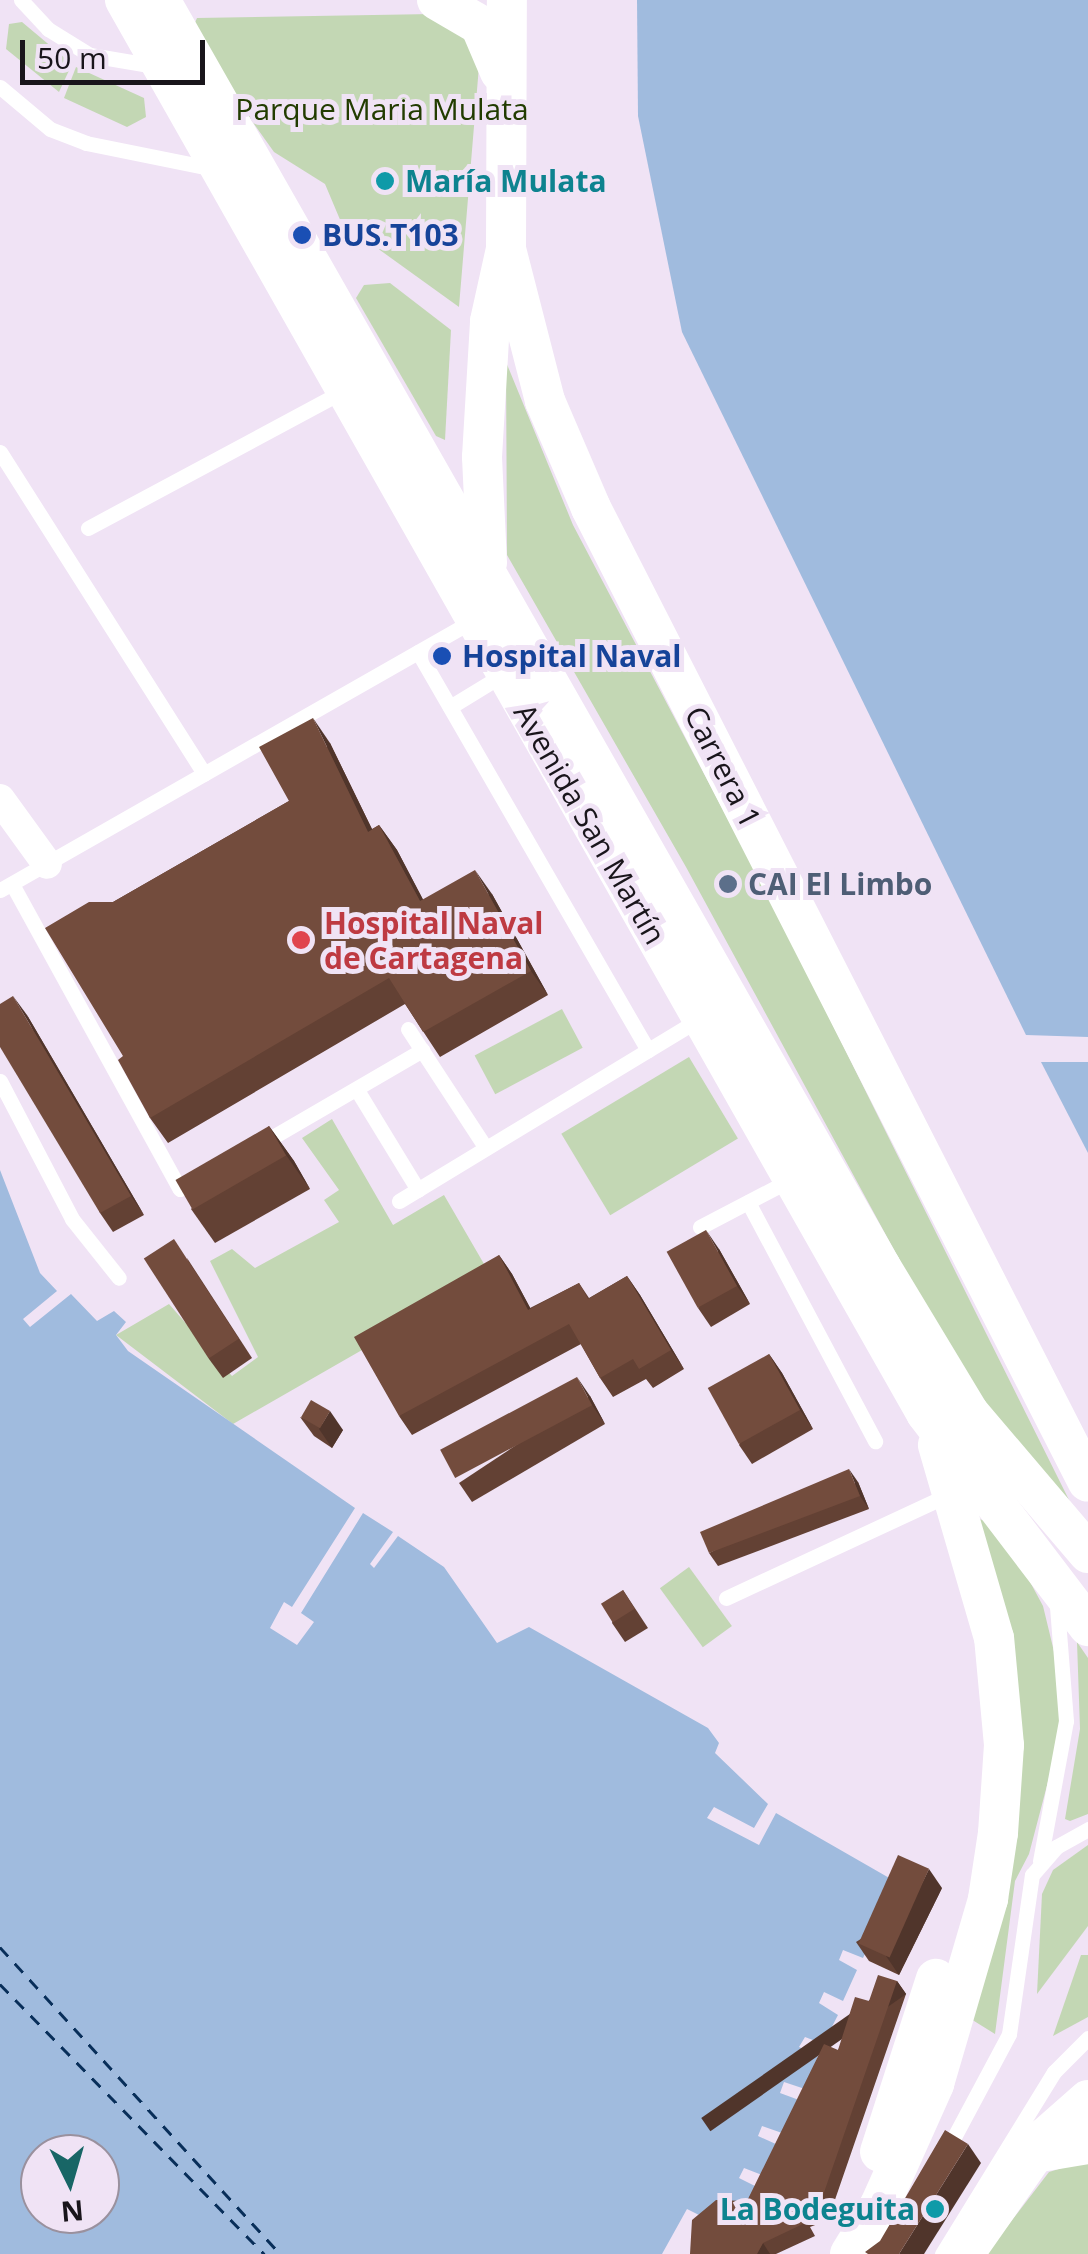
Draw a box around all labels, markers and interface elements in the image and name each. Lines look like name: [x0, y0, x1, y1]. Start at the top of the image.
scale bar: [25, 20, 210, 82]
text: 50 m: [37, 37, 107, 78]
park label: Parque Maria Mulata: [235, 91, 529, 127]
place label: María Mulata: [405, 163, 607, 199]
marker: María Mulata: [374, 170, 396, 192]
place label: BUS.T103: [322, 217, 459, 253]
marker: BUS.T103: [291, 224, 313, 246]
place label: Hospital Naval: [462, 638, 682, 674]
marker: Hospital Naval: [431, 645, 453, 667]
street label: Avenida San Martín: [507, 697, 673, 951]
street label: Carrera 1: [677, 701, 769, 833]
place label: CAI El Limbo: [748, 866, 932, 902]
marker: CAI El Limbo: [717, 873, 739, 895]
place label: Hospital Naval de Cartagena: [324, 905, 544, 976]
marker: Hospital Naval de Cartagena: [288, 927, 314, 953]
north arrow: [20, 2134, 120, 2234]
place label: La Bodeguita: [720, 2191, 915, 2227]
text: N: [59, 2192, 85, 2232]
marker: La Bodeguita: [924, 2198, 946, 2220]

